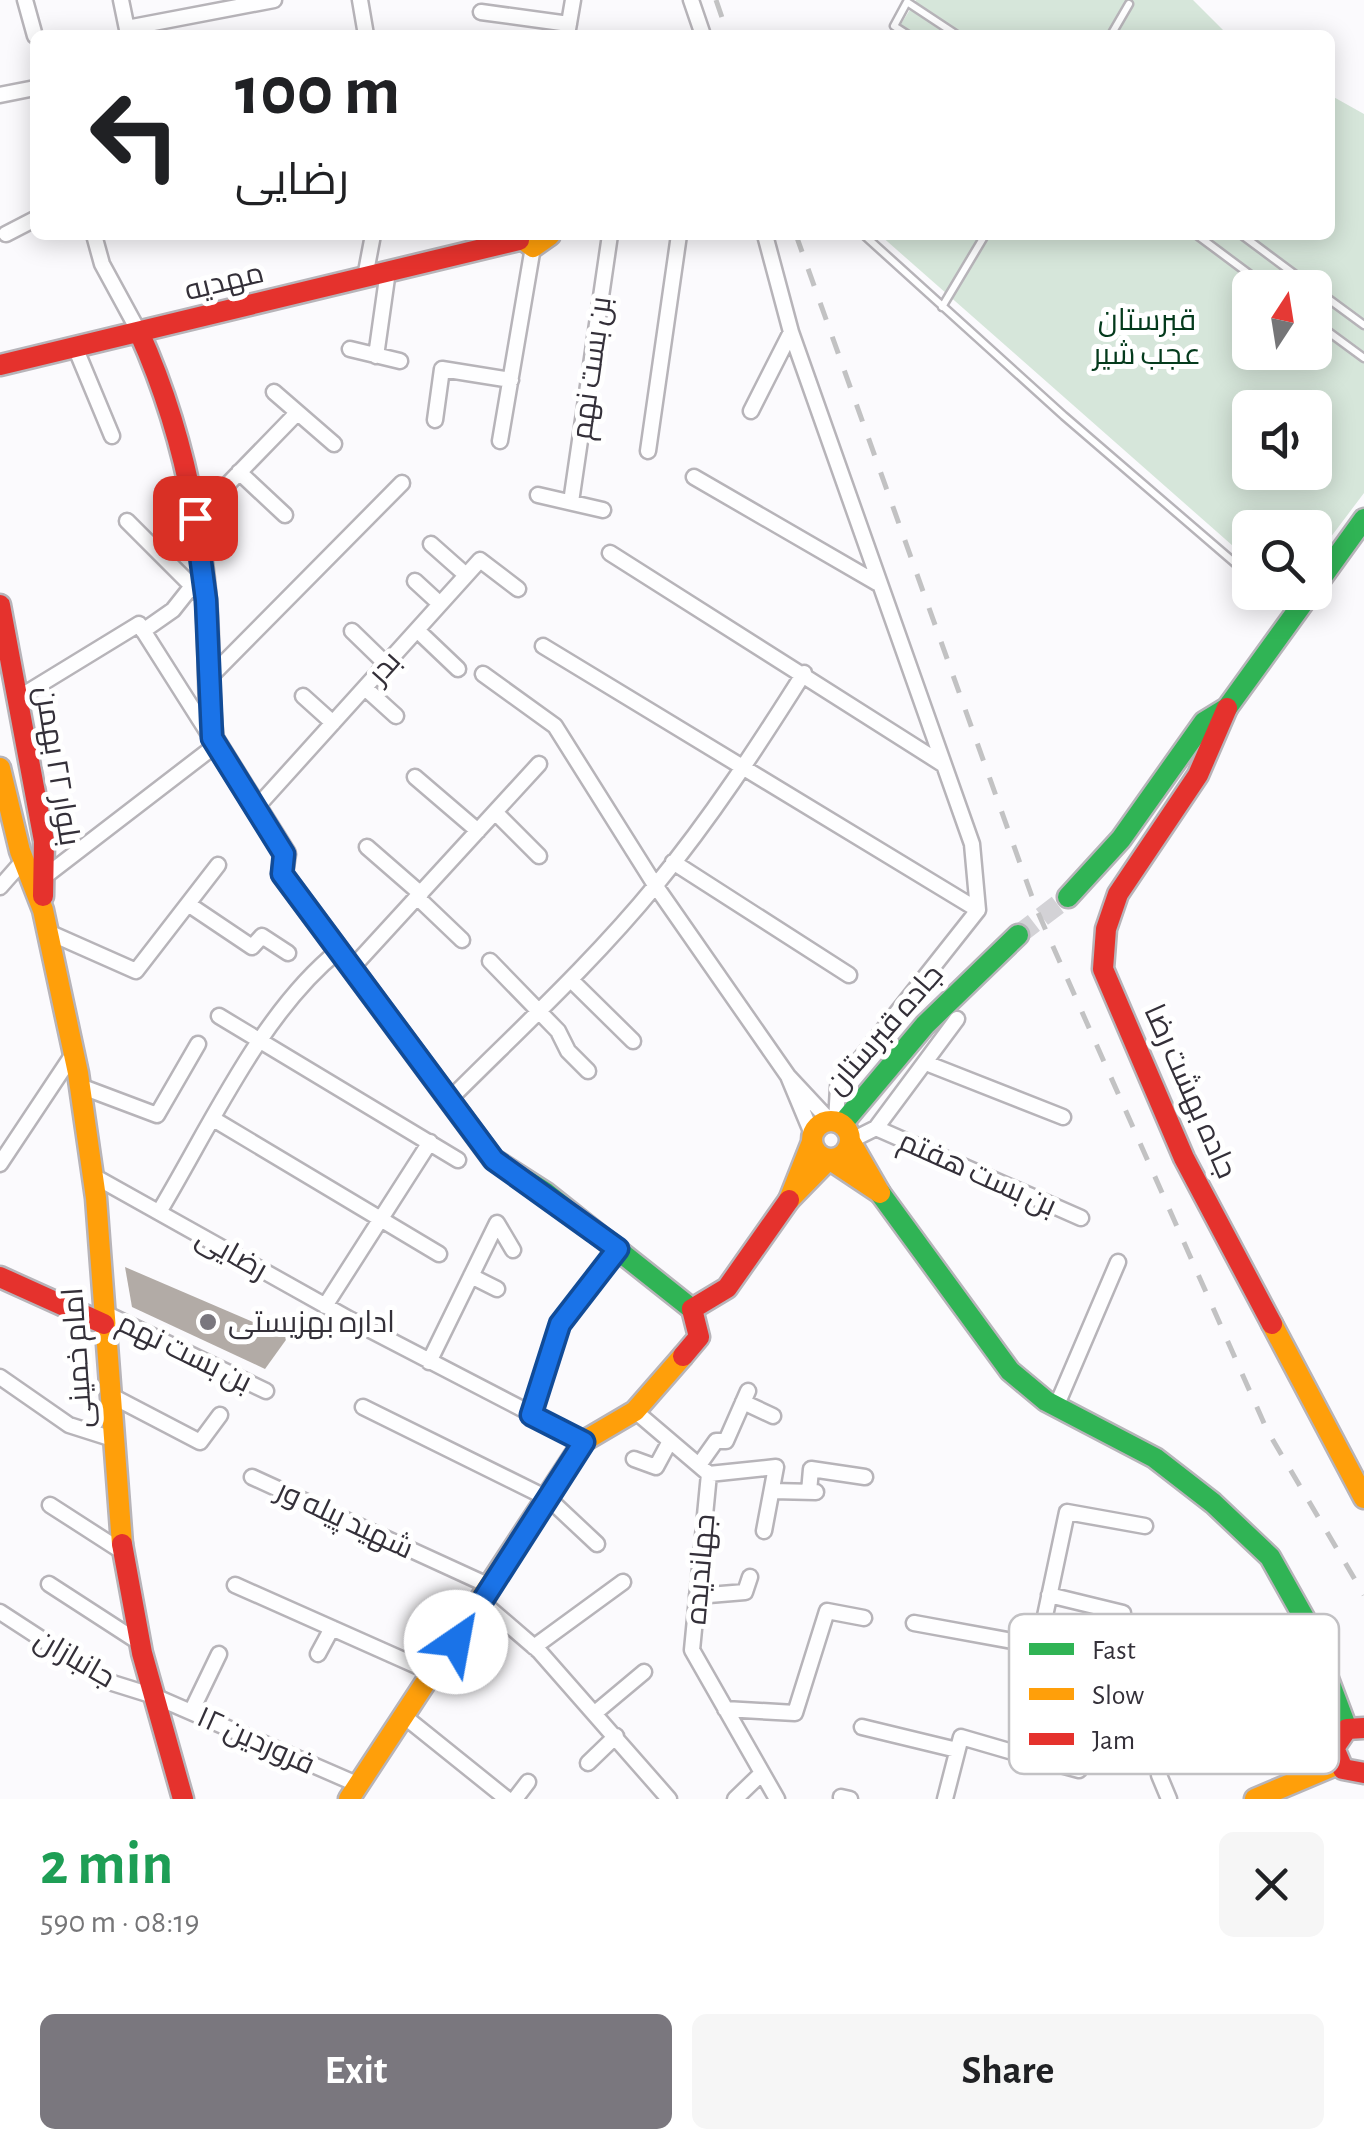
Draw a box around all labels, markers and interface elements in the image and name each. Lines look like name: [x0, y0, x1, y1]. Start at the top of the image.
text: 100 m: [235, 57, 400, 127]
icon: left: [70, 70, 200, 200]
text: رضایی: [235, 158, 349, 203]
street label: مهدیه: [182, 258, 267, 308]
north arrow: [1232, 270, 1332, 370]
map controls: [1232, 270, 1332, 610]
street label: بن بست نهم: [567, 294, 621, 442]
park label: قبرستان عجب شیر: [1091, 306, 1201, 371]
button: sound: [1232, 390, 1332, 490]
pin: [153, 476, 238, 561]
icon: arrive: [168, 491, 223, 546]
button: search: [1232, 510, 1332, 610]
street label: بدر: [362, 646, 407, 692]
street label: بلوار ۲۲ بهمن: [28, 684, 84, 848]
street label: جاده قبرستان: [821, 959, 950, 1101]
street label: جاده بهشت رضا: [1137, 1000, 1242, 1184]
street label: بن بست هفتم: [893, 1126, 1061, 1226]
street label: رضایی: [190, 1222, 272, 1287]
street label: امام خمینی: [58, 1286, 102, 1429]
street label: بن بست نهم: [111, 1308, 256, 1402]
place label: اداره بهزیستی: [228, 1308, 395, 1340]
marker: اداره بهزیستی: [197, 1311, 219, 1333]
street label: شهید پیله ور: [269, 1474, 418, 1567]
street label: جهاندیده: [681, 1513, 723, 1626]
position arrow: [404, 1590, 508, 1694]
legend: [1009, 1614, 1339, 1774]
street label: جانبازان: [29, 1624, 120, 1695]
text: Fast: [1092, 1637, 1136, 1665]
text: Slow: [1092, 1682, 1144, 1710]
street label: ۱۲ فروردین: [192, 1702, 319, 1782]
text: Jam: [1092, 1727, 1135, 1755]
button: close: [1219, 1832, 1324, 1937]
text: 2 min: [40, 1835, 173, 1895]
text: 590 m · 08:19: [40, 1906, 200, 1938]
button: Exit: [40, 2014, 672, 2129]
button: Share: [692, 2014, 1324, 2129]

